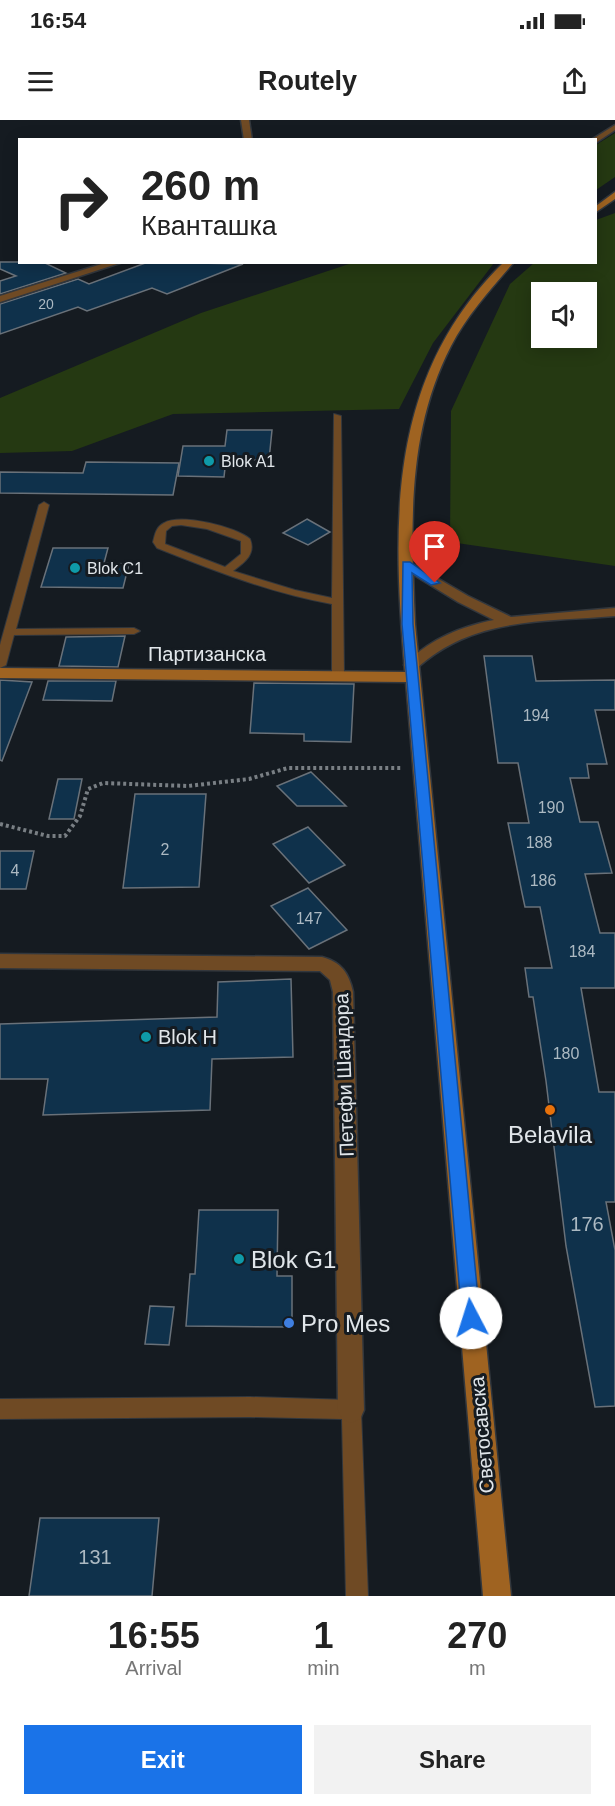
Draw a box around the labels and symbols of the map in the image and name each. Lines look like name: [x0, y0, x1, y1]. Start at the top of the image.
house number: 20: [38, 296, 54, 312]
place label: Blok A1: [221, 453, 275, 470]
marker: Blok A1: [202, 454, 216, 468]
pin: [409, 521, 460, 583]
place label: Blok C1: [87, 560, 143, 577]
marker: Blok C1: [68, 561, 82, 575]
street label: Партизанска: [148, 643, 267, 665]
house number: 194: [523, 707, 549, 724]
house number: 190: [538, 799, 564, 816]
house number: 188: [526, 834, 552, 851]
house number: 2: [161, 841, 170, 858]
house number: 4: [11, 862, 20, 879]
house number: 186: [530, 872, 556, 889]
house number: 147: [296, 910, 322, 927]
house number: 184: [569, 943, 595, 960]
street label: Петефи Шандора: [330, 992, 358, 1157]
place label: Blok H: [158, 1026, 217, 1048]
marker: Blok H: [139, 1030, 153, 1044]
house number: 180: [553, 1045, 579, 1062]
marker: Belavila: [543, 1103, 557, 1117]
place label: Belavila: [508, 1121, 593, 1148]
house number: 176: [570, 1213, 604, 1235]
place label: Blok G1: [251, 1246, 336, 1273]
marker: Blok G1: [232, 1252, 246, 1266]
position arrow: [439, 1286, 503, 1350]
place label: Pro Mes: [301, 1310, 390, 1337]
marker: Pro Mes: [282, 1316, 296, 1330]
street label: Светосавска: [466, 1375, 498, 1494]
house number: 131: [78, 1546, 112, 1568]

